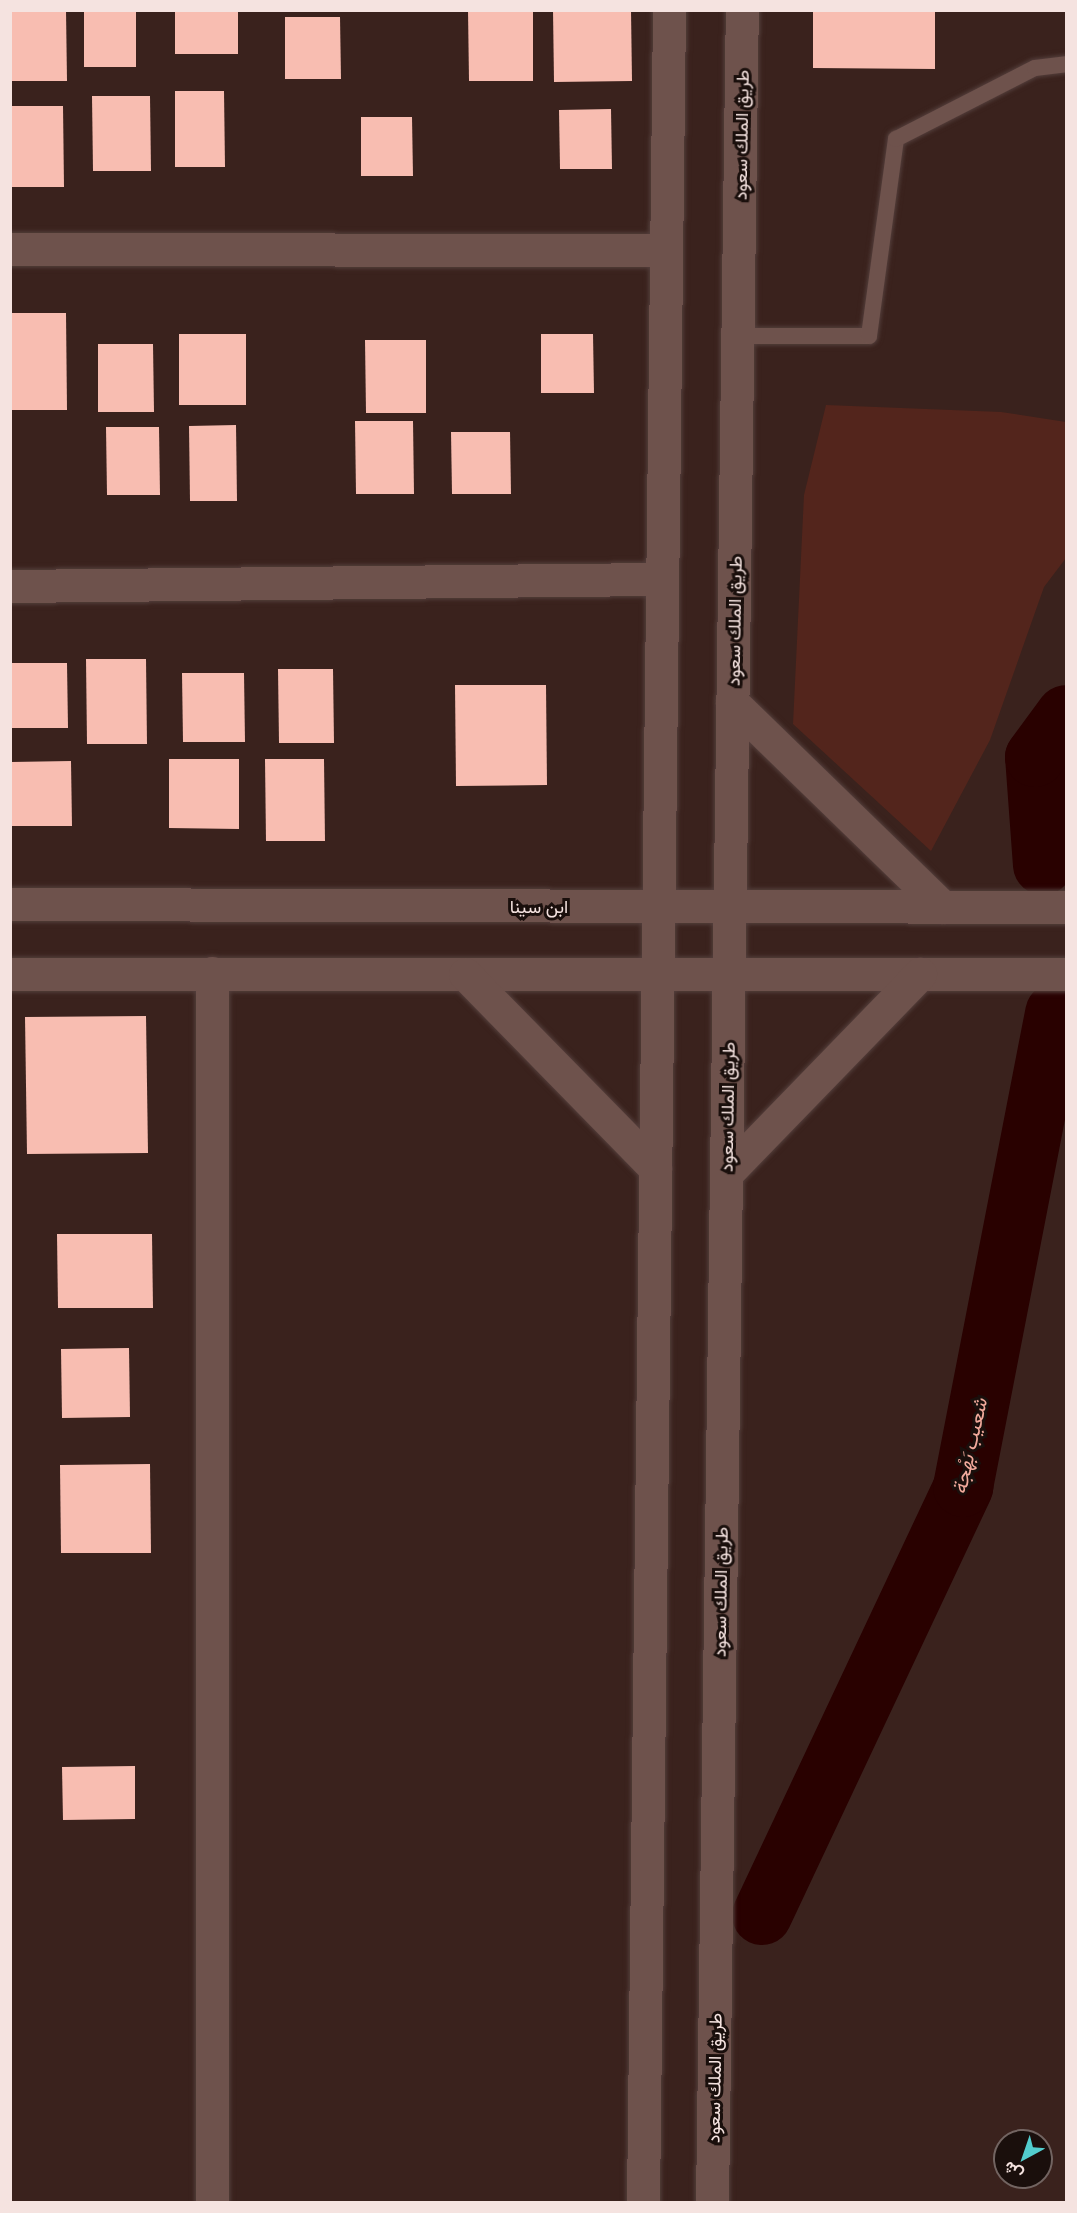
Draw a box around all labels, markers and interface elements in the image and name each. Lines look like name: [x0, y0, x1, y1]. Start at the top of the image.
street label: طريق الملك سعود: [729, 70, 753, 200]
street label: طريق الملك سعود: [722, 556, 746, 686]
street label: ابن سينا: [510, 895, 568, 917]
street label: طريق الملك سعود: [715, 1042, 739, 1172]
water label: شعيب بَهْجة: [946, 1396, 992, 1496]
street label: طريق الملك سعود: [708, 1527, 732, 1657]
street label: طريق الملك سعود: [702, 2013, 726, 2143]
north arrow: [993, 2129, 1053, 2189]
text: ش: [999, 2158, 1026, 2185]

